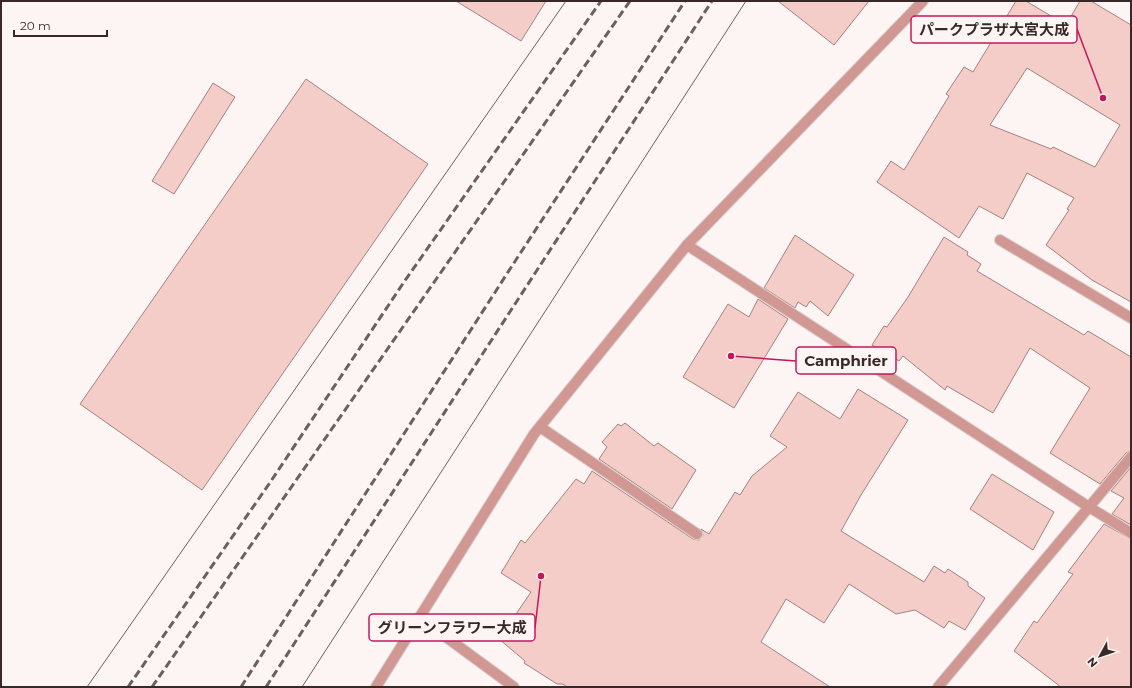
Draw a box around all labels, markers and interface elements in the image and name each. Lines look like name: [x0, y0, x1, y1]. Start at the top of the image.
scale bar: [14, 12, 107, 38]
callout: パークプラザ大宮大成: [911, 16, 1077, 43]
text: 20 m: [20, 18, 51, 33]
text: パークプラザ大宮大成: [919, 20, 1069, 39]
callout: Camphrier: [796, 347, 896, 374]
text: Camphrier: [804, 351, 888, 370]
callout: グリーンフラワー大成: [369, 614, 535, 641]
text: グリーンフラワー大成: [378, 618, 526, 637]
north arrow: [1080, 636, 1120, 676]
text: N: [1084, 655, 1101, 670]

